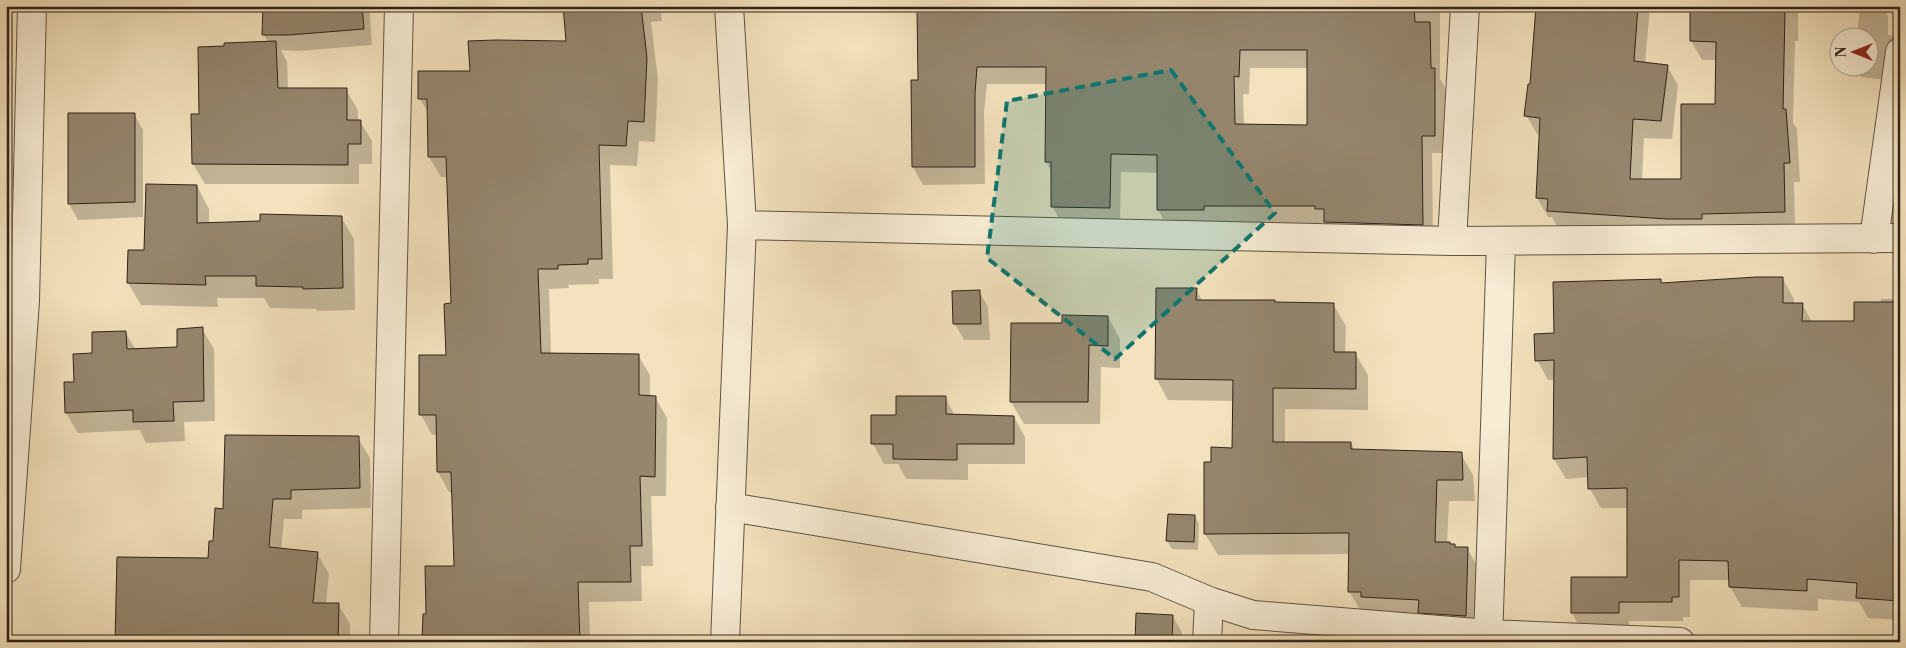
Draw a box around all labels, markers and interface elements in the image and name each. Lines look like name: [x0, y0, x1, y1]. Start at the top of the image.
north arrow: [1828, 28, 1878, 78]
text: N: [1833, 46, 1851, 58]

